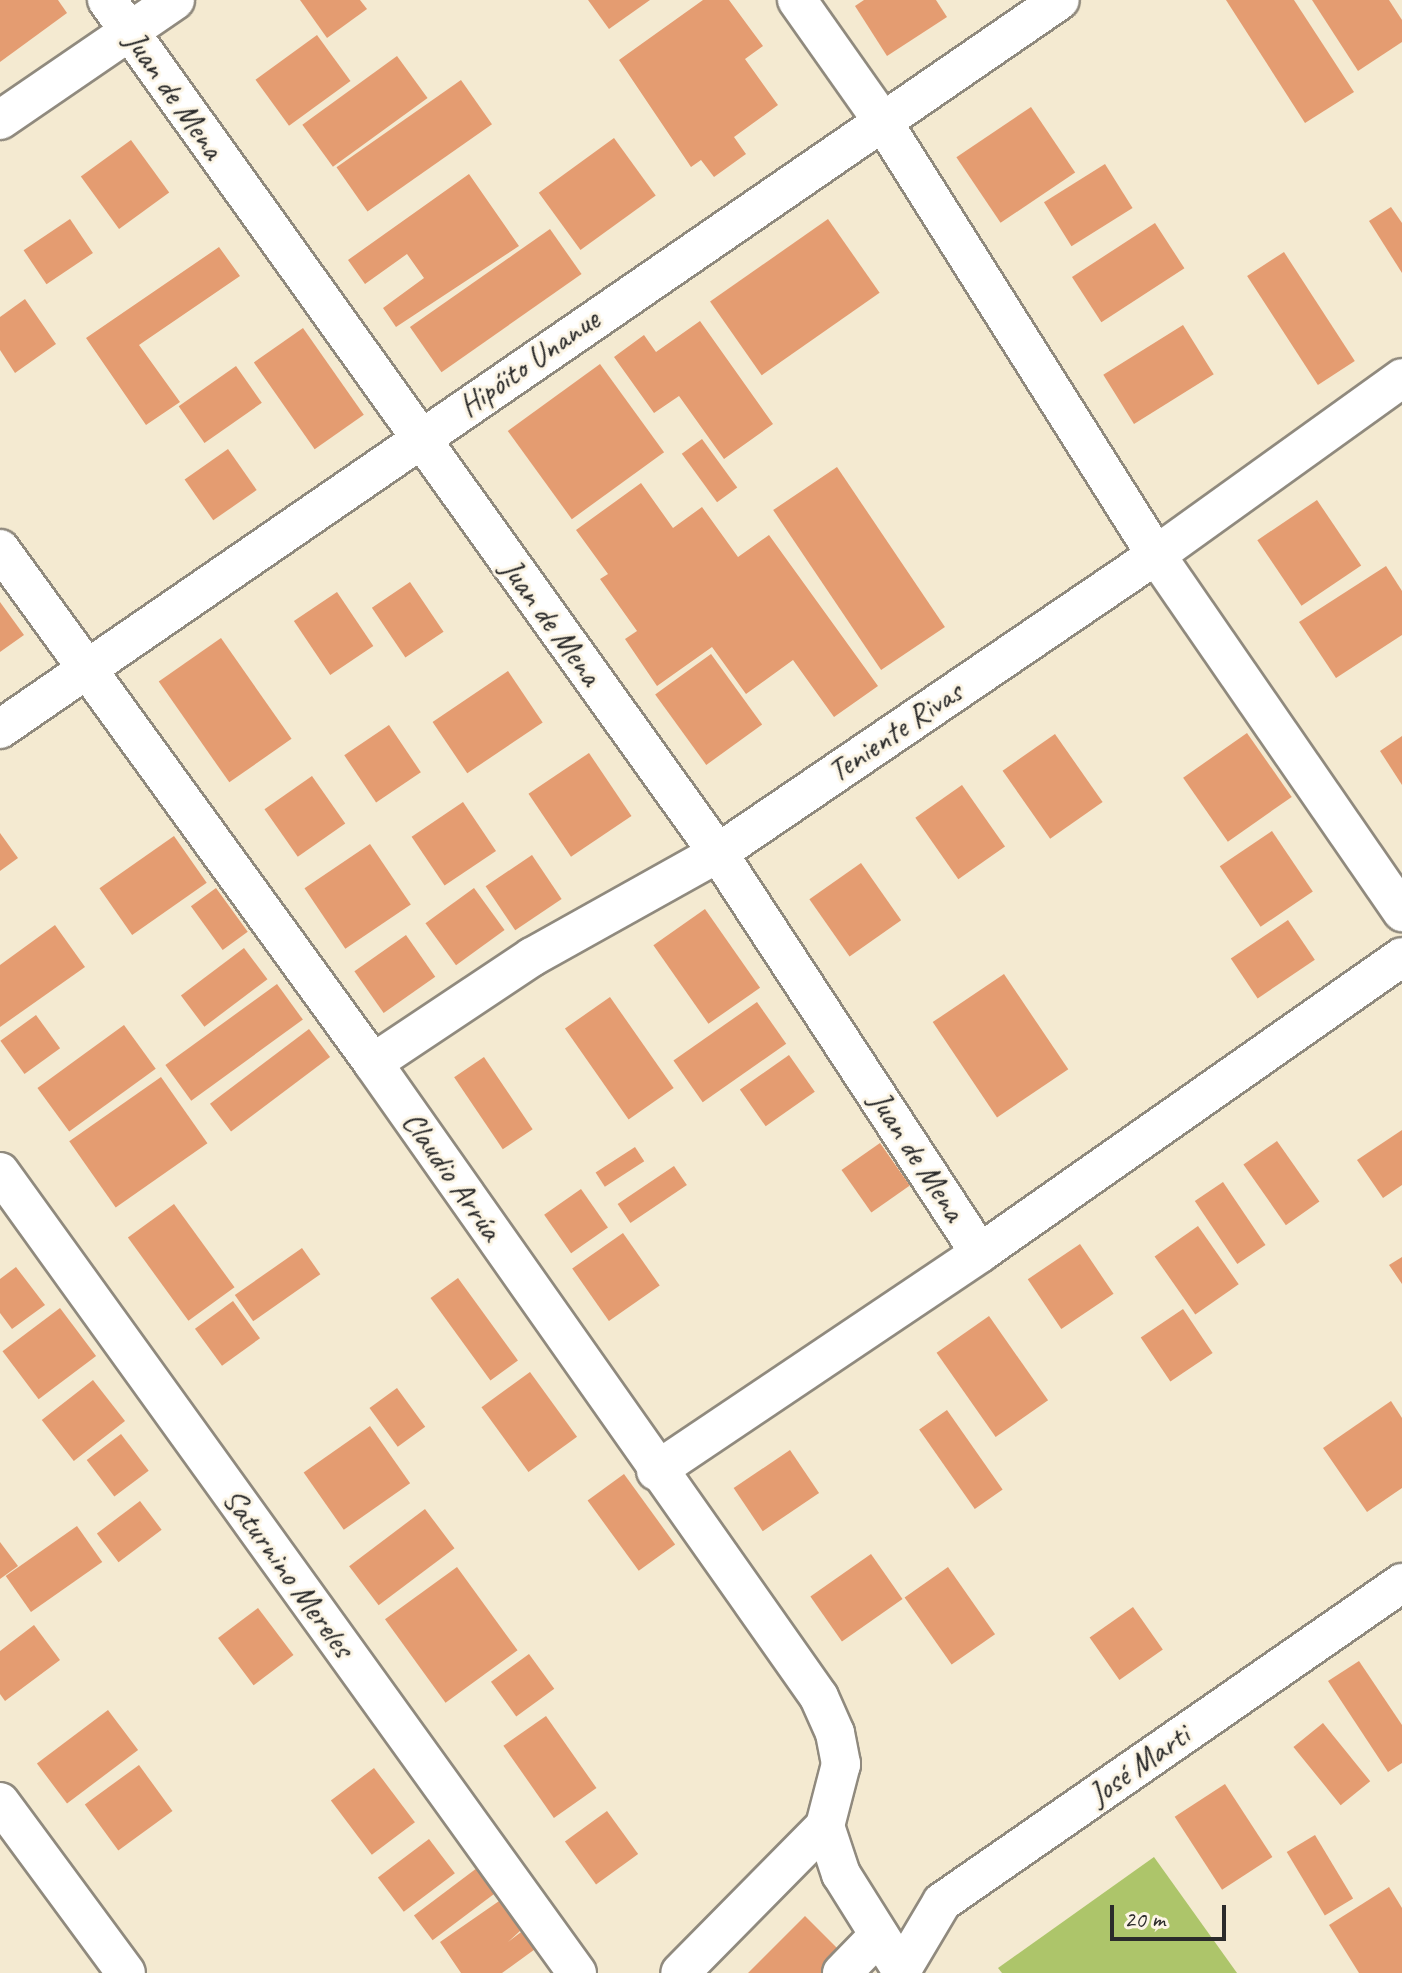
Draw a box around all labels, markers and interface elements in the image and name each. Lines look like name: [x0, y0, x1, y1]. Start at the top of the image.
street label: Juan de Mena: [116, 24, 232, 166]
street label: Hipóito Unanue: [451, 300, 607, 426]
street label: Juan de Mena: [492, 551, 610, 693]
street label: Teniente Rivas: [820, 673, 970, 791]
street label: Juan de Mena: [861, 1084, 973, 1228]
street label: Claudio Arrúa: [394, 1104, 510, 1248]
street label: Saturnino Mereles: [214, 1481, 362, 1665]
street label: José Marti: [1081, 1716, 1197, 1814]
scale bar: [1114, 1889, 1230, 1939]
text: 20 m: [1124, 1904, 1165, 1934]

